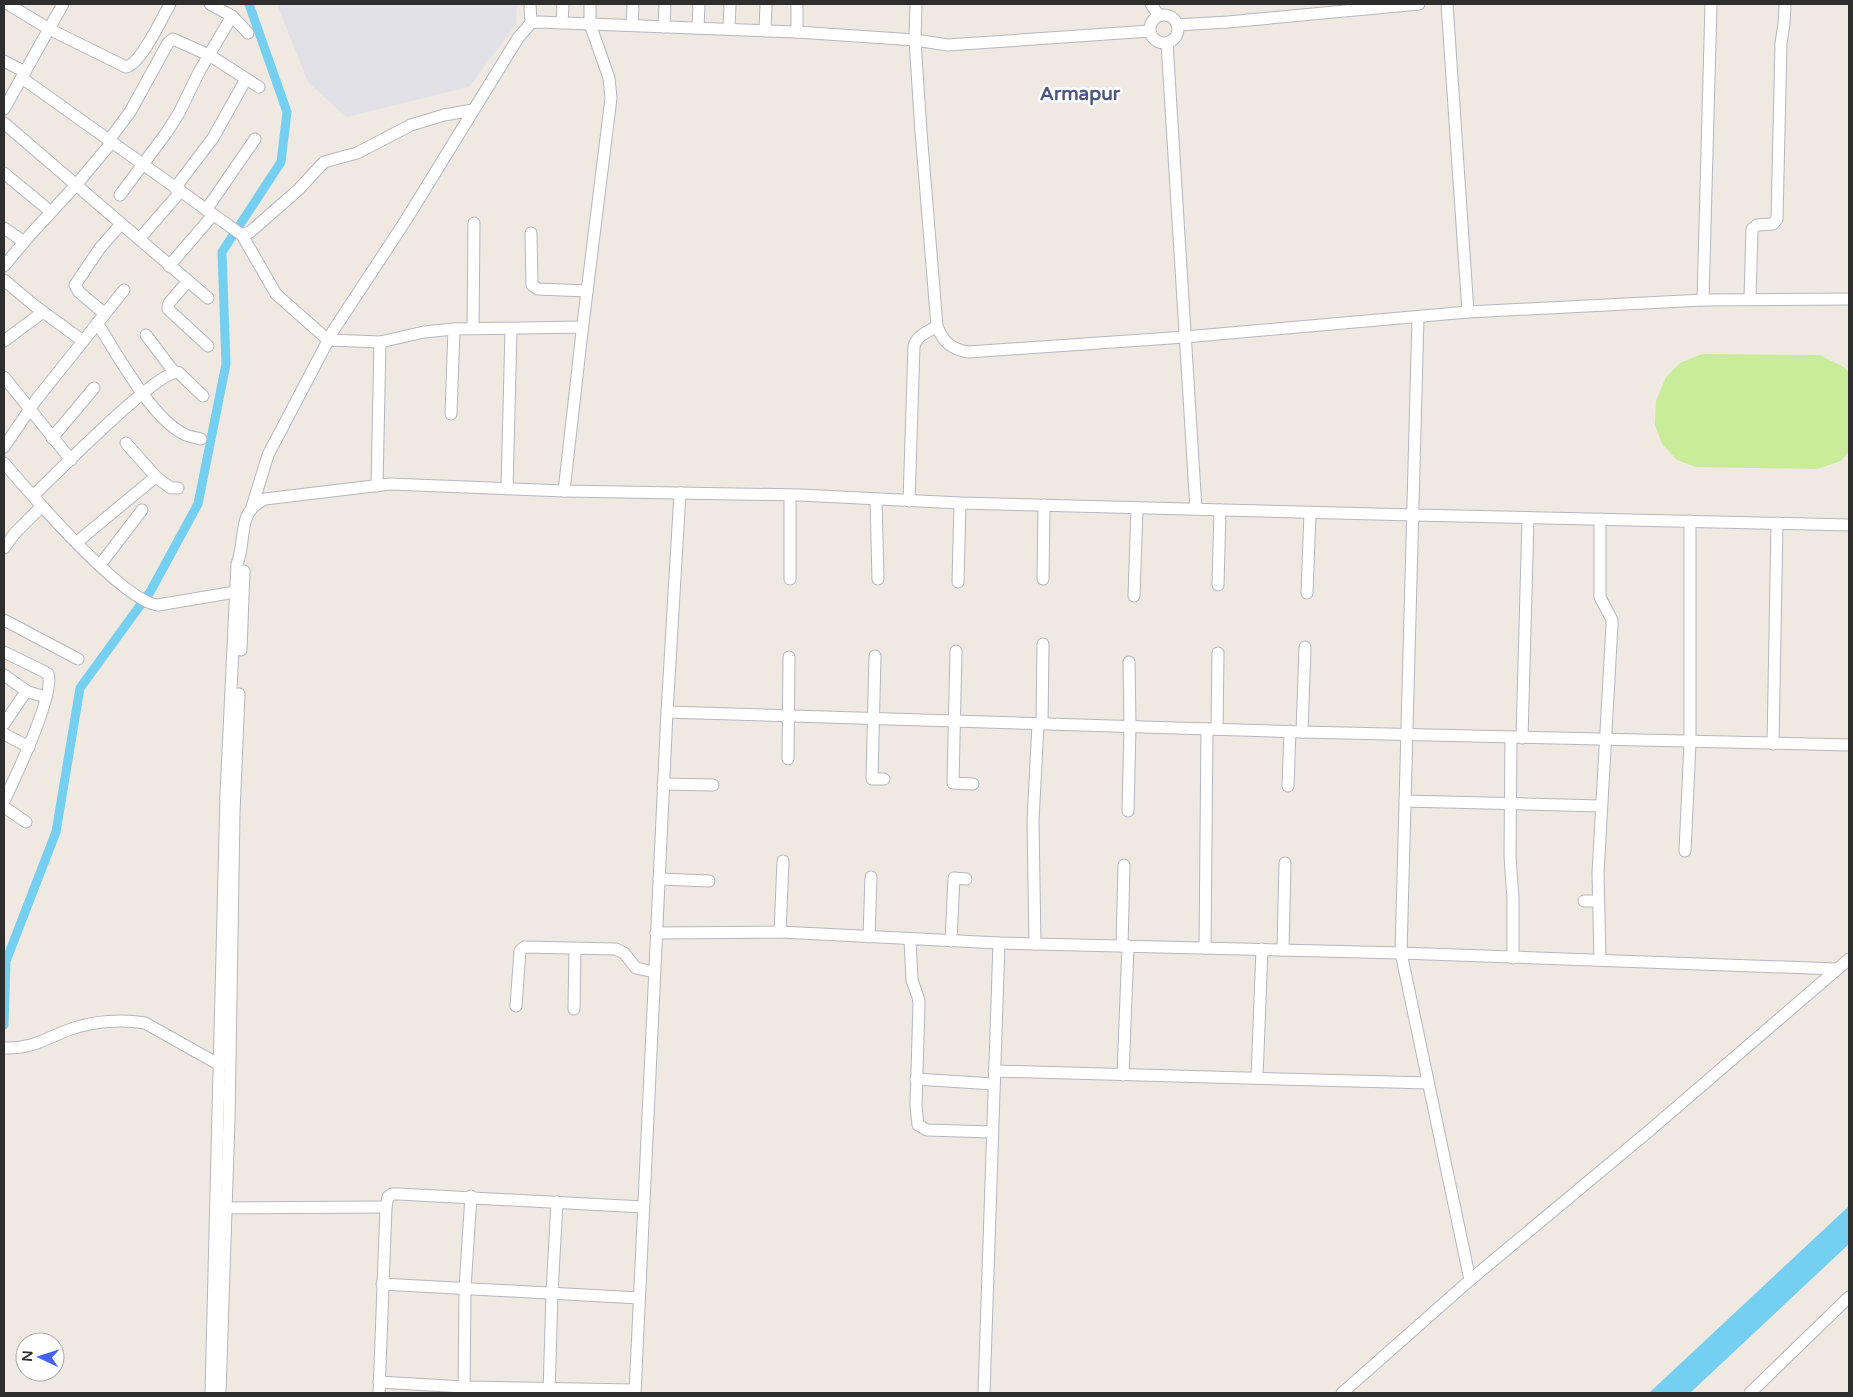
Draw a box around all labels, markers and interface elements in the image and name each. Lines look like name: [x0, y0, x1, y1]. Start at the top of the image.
district label: Armapur: [1040, 83, 1121, 106]
north arrow: [15, 1332, 65, 1382]
text: N: [19, 1350, 36, 1362]

